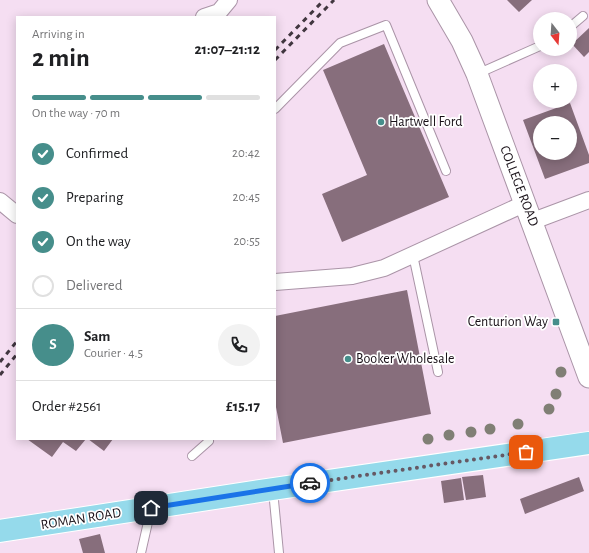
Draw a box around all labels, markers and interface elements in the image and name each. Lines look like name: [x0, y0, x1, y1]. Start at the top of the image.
north arrow: [533, 12, 577, 56]
map controls: [533, 12, 577, 160]
text: Arriving in: [32, 28, 85, 41]
text: 21:07–21:12: [195, 42, 260, 57]
text: 2 min: [32, 45, 90, 71]
button: +: [533, 64, 577, 108]
text: On the way · 70 m: [32, 107, 120, 120]
place label: Hartwell Ford: [389, 115, 463, 129]
button: −: [533, 116, 577, 160]
marker: Hartwell Ford: [376, 117, 386, 127]
icon: check: [32, 143, 54, 165]
street label: COLLEGE ROAD: [497, 144, 541, 228]
text: Confirmed: [66, 146, 128, 161]
text: 20:42: [232, 147, 260, 160]
icon: check: [32, 187, 54, 209]
text: Preparing: [66, 190, 123, 205]
text: 20:45: [233, 191, 260, 204]
icon: check: [32, 231, 54, 253]
text: On the way: [66, 234, 131, 249]
text: 20:55: [233, 235, 260, 248]
text: Delivered: [66, 278, 123, 293]
place label: Centurion Way: [468, 315, 548, 329]
marker: Centurion Way: [551, 317, 561, 327]
button: phone: [218, 324, 260, 366]
text: Sam: [84, 329, 110, 344]
text: S: [49, 337, 57, 352]
text: Courier · 4.5: [84, 347, 143, 360]
place label: Booker Wholesale: [356, 352, 455, 366]
marker: Booker Wholesale: [343, 354, 353, 364]
text: Order #2561: [32, 399, 101, 414]
text: £15.17: [226, 399, 260, 414]
pin: [509, 435, 543, 469]
icon: bag: [515, 441, 537, 463]
courier: [290, 463, 330, 503]
icon: car: [299, 472, 321, 494]
pin: [134, 491, 168, 525]
icon: home: [140, 497, 162, 519]
street label: ROMAN ROAD: [40, 506, 122, 532]

